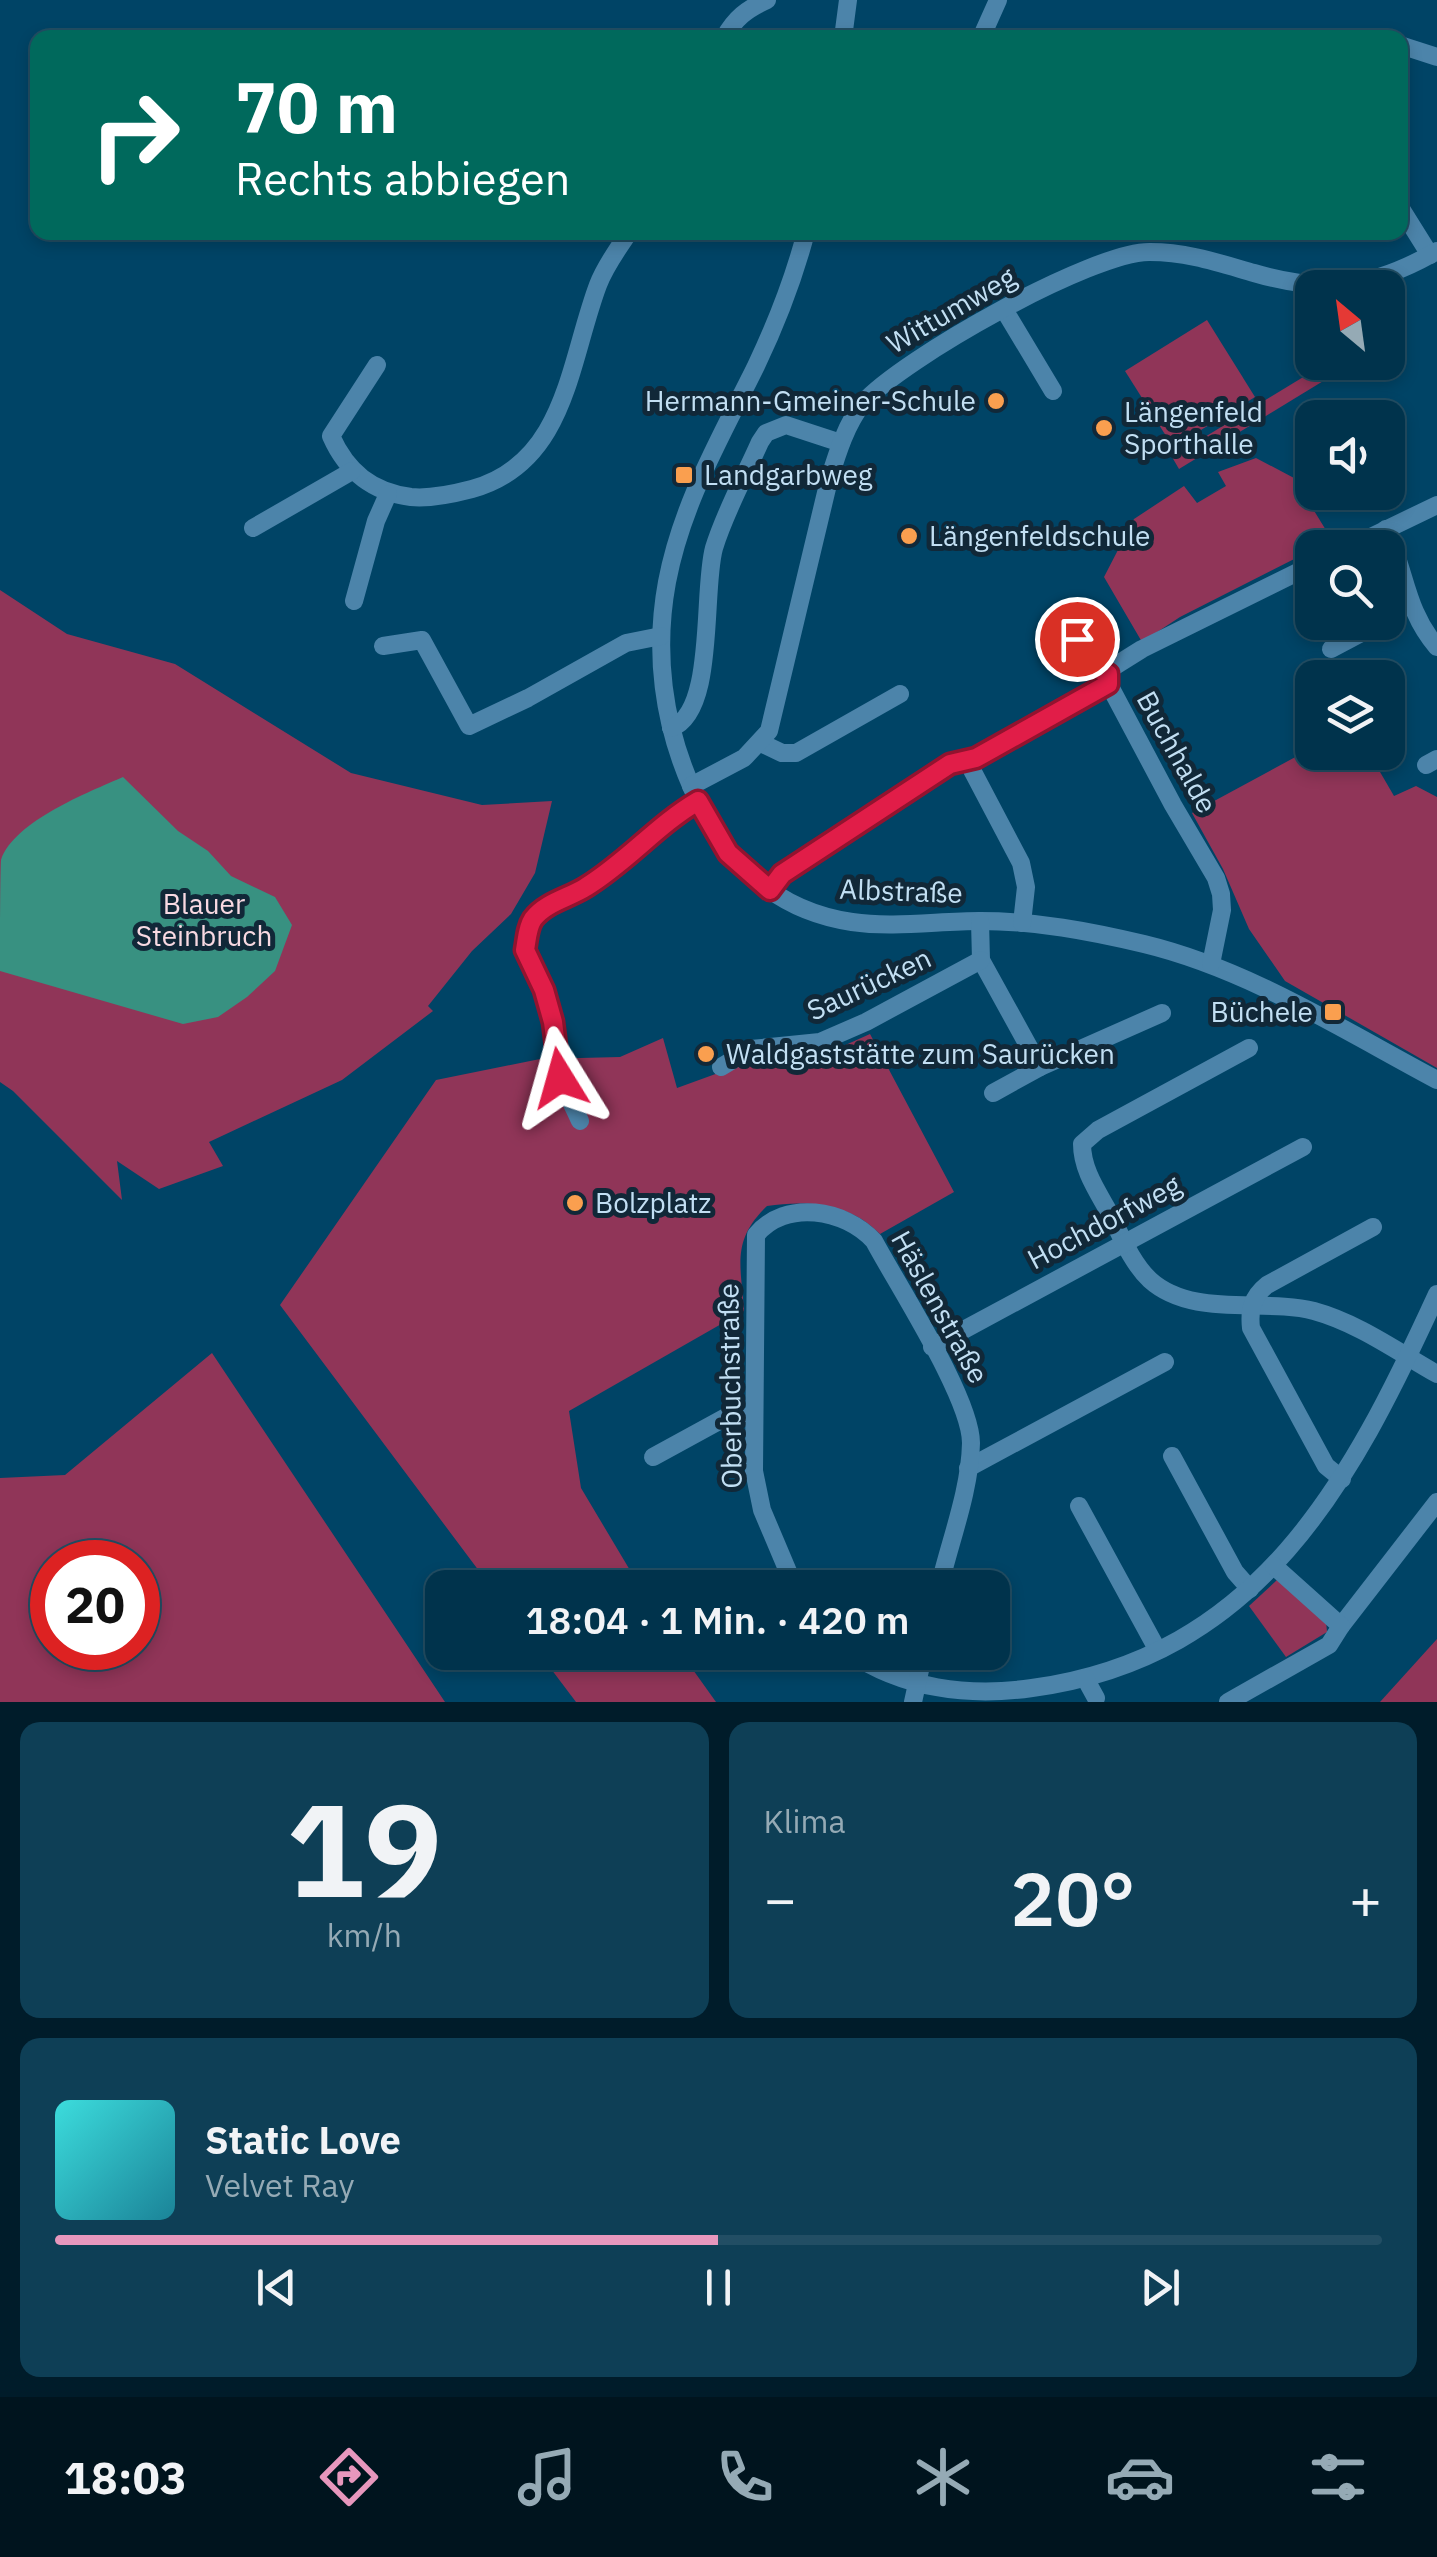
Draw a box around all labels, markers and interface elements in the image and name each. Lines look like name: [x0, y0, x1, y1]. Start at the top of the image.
text: 70 m: [235, 61, 398, 152]
icon: right: [70, 70, 200, 200]
text: Rechts abbiegen: [235, 149, 570, 207]
street label: Wittumweg: [880, 258, 1022, 361]
north arrow: [1295, 270, 1405, 380]
map controls: [1295, 270, 1405, 770]
place label: Hermann-Gmeiner-Schule: [645, 382, 976, 419]
marker: Hermann-Gmeiner-Schule: [985, 390, 1007, 412]
place label: Längenfeld Sporthalle: [1124, 393, 1263, 462]
button: sound: [1295, 400, 1405, 510]
marker: Längenfeld Sporthalle: [1093, 417, 1115, 439]
place label: Landgarbweg: [704, 456, 873, 493]
marker: Landgarbweg: [673, 464, 695, 486]
place label: Längenfeldschule: [929, 517, 1150, 554]
marker: Längenfeldschule: [898, 525, 920, 547]
button: search: [1295, 530, 1405, 640]
pin: [1035, 597, 1120, 682]
icon: arrive: [1050, 612, 1105, 667]
button: layers: [1295, 660, 1405, 770]
street label: Buchhalde: [1129, 684, 1226, 819]
street label: Albstraße: [839, 870, 963, 911]
park label: Blauer Steinbruch: [136, 885, 272, 954]
street label: Saurücken: [801, 939, 937, 1028]
place label: Büchele: [1210, 993, 1313, 1030]
marker: Büchele: [1322, 1001, 1344, 1023]
position arrow: [508, 1026, 612, 1130]
place label: Waldgaststätte zum Saurücken: [726, 1035, 1115, 1072]
marker: Waldgaststätte zum Saurücken: [695, 1043, 717, 1065]
street label: Hochdorfweg: [1021, 1166, 1187, 1277]
place label: Bolzplatz: [595, 1184, 711, 1221]
marker: Bolzplatz: [564, 1192, 586, 1214]
street label: Häslenstraße: [883, 1224, 998, 1390]
street label: Oberbuchstraße: [709, 1283, 750, 1489]
speed limit sign: 20: [30, 1540, 160, 1670]
text: 18:04 · 1 Min. · 420 m: [526, 1595, 909, 1644]
text: 19: [286, 1764, 442, 1933]
text: Klima: [764, 1800, 846, 1842]
text: 20°: [1010, 1849, 1135, 1947]
text: −: [764, 1863, 797, 1934]
text: +: [1349, 1863, 1382, 1934]
text: km/h: [327, 1914, 402, 1956]
text: Static Love: [205, 2115, 401, 2164]
text: Velvet Ray: [205, 2164, 354, 2206]
icon: previous: [249, 2260, 304, 2315]
icon: pause: [691, 2260, 746, 2315]
icon: next: [1133, 2260, 1188, 2315]
icon: directions: [314, 2442, 384, 2512]
icon: music: [512, 2442, 582, 2512]
icon: phone: [710, 2442, 780, 2512]
icon: climate: [908, 2442, 978, 2512]
icon: car: [1105, 2442, 1175, 2512]
icon: filters: [1303, 2442, 1373, 2512]
text: 18:03: [64, 2448, 187, 2506]

